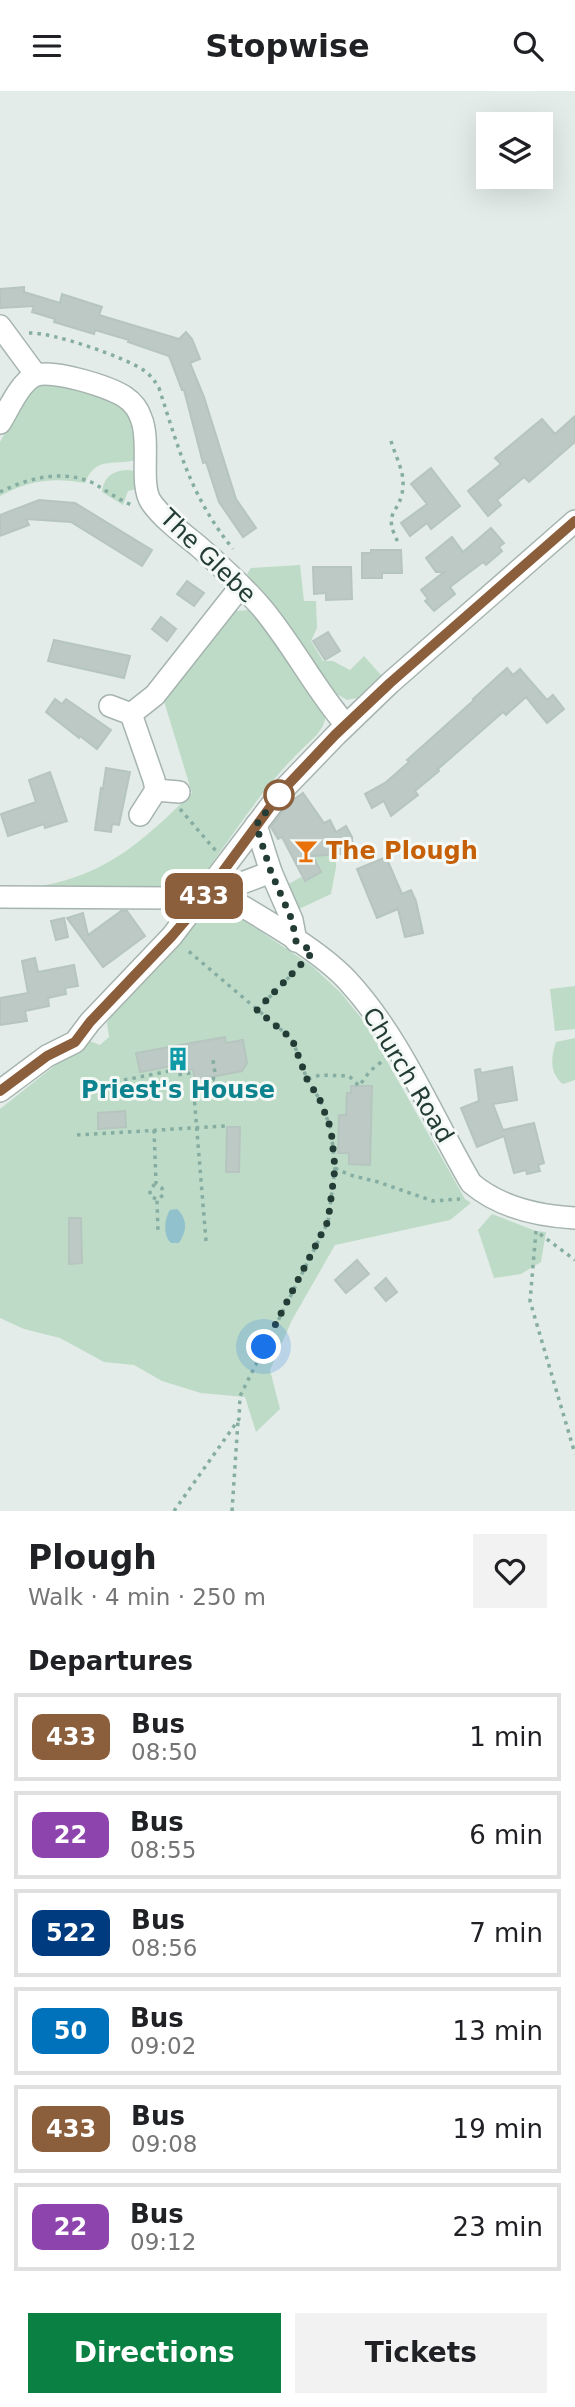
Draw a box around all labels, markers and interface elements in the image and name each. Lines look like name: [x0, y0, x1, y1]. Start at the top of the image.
icon: menu: [28, 27, 66, 65]
text: Stopwise: [205, 27, 370, 65]
icon: search: [509, 27, 547, 65]
map controls: [476, 112, 553, 189]
button: layers: [476, 112, 553, 189]
street label: The Glebe: [154, 503, 262, 609]
unlabelled marker: [264, 780, 294, 810]
bar icon: The Plough: [292, 837, 320, 865]
place label: The Plough: [326, 837, 478, 865]
line badge: 433: [164, 873, 244, 919]
text: 433: [179, 882, 229, 910]
street label: Church Road: [357, 1002, 459, 1148]
building icon: Priest's House: [164, 1045, 192, 1073]
place label: Priest's House: [81, 1076, 275, 1104]
your location: [246, 1329, 281, 1364]
button: heart: [473, 1534, 547, 1608]
text: Plough: [28, 1538, 157, 1577]
text: Walk · 4 min · 250 m: [28, 1584, 266, 1610]
text: Departures: [28, 1646, 193, 1676]
text: Bus: [131, 1709, 185, 1739]
text: 1 min: [469, 1722, 543, 1752]
text: 433: [46, 1723, 96, 1751]
text: 08:50: [131, 1739, 197, 1765]
text: Bus: [130, 1807, 184, 1837]
text: 6 min: [469, 1820, 543, 1850]
text: 22: [54, 1821, 87, 1849]
text: 08:55: [130, 1837, 196, 1863]
text: Bus: [131, 1905, 185, 1935]
text: 7 min: [469, 1918, 543, 1948]
text: 522: [46, 1919, 96, 1947]
text: 08:56: [131, 1935, 197, 1961]
text: Bus: [130, 2003, 184, 2033]
text: 13 min: [453, 2016, 543, 2046]
text: 50: [54, 2017, 87, 2045]
text: 09:02: [130, 2033, 196, 2059]
text: Bus: [131, 2101, 185, 2131]
text: 19 min: [453, 2114, 543, 2144]
text: 433: [46, 2115, 96, 2143]
text: 09:08: [131, 2131, 197, 2157]
text: Bus: [130, 2199, 184, 2229]
text: 23 min: [453, 2212, 543, 2242]
text: 22: [54, 2213, 87, 2241]
text: 09:12: [130, 2229, 196, 2255]
button: Directions: [28, 2313, 281, 2393]
button: Tickets: [295, 2313, 547, 2393]

